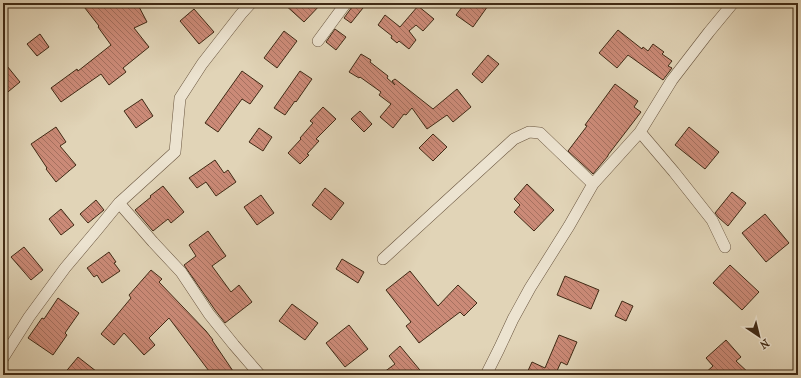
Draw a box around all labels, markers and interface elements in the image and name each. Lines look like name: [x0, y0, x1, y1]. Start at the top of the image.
north arrow: [739, 316, 779, 356]
text: N: [757, 336, 772, 352]

